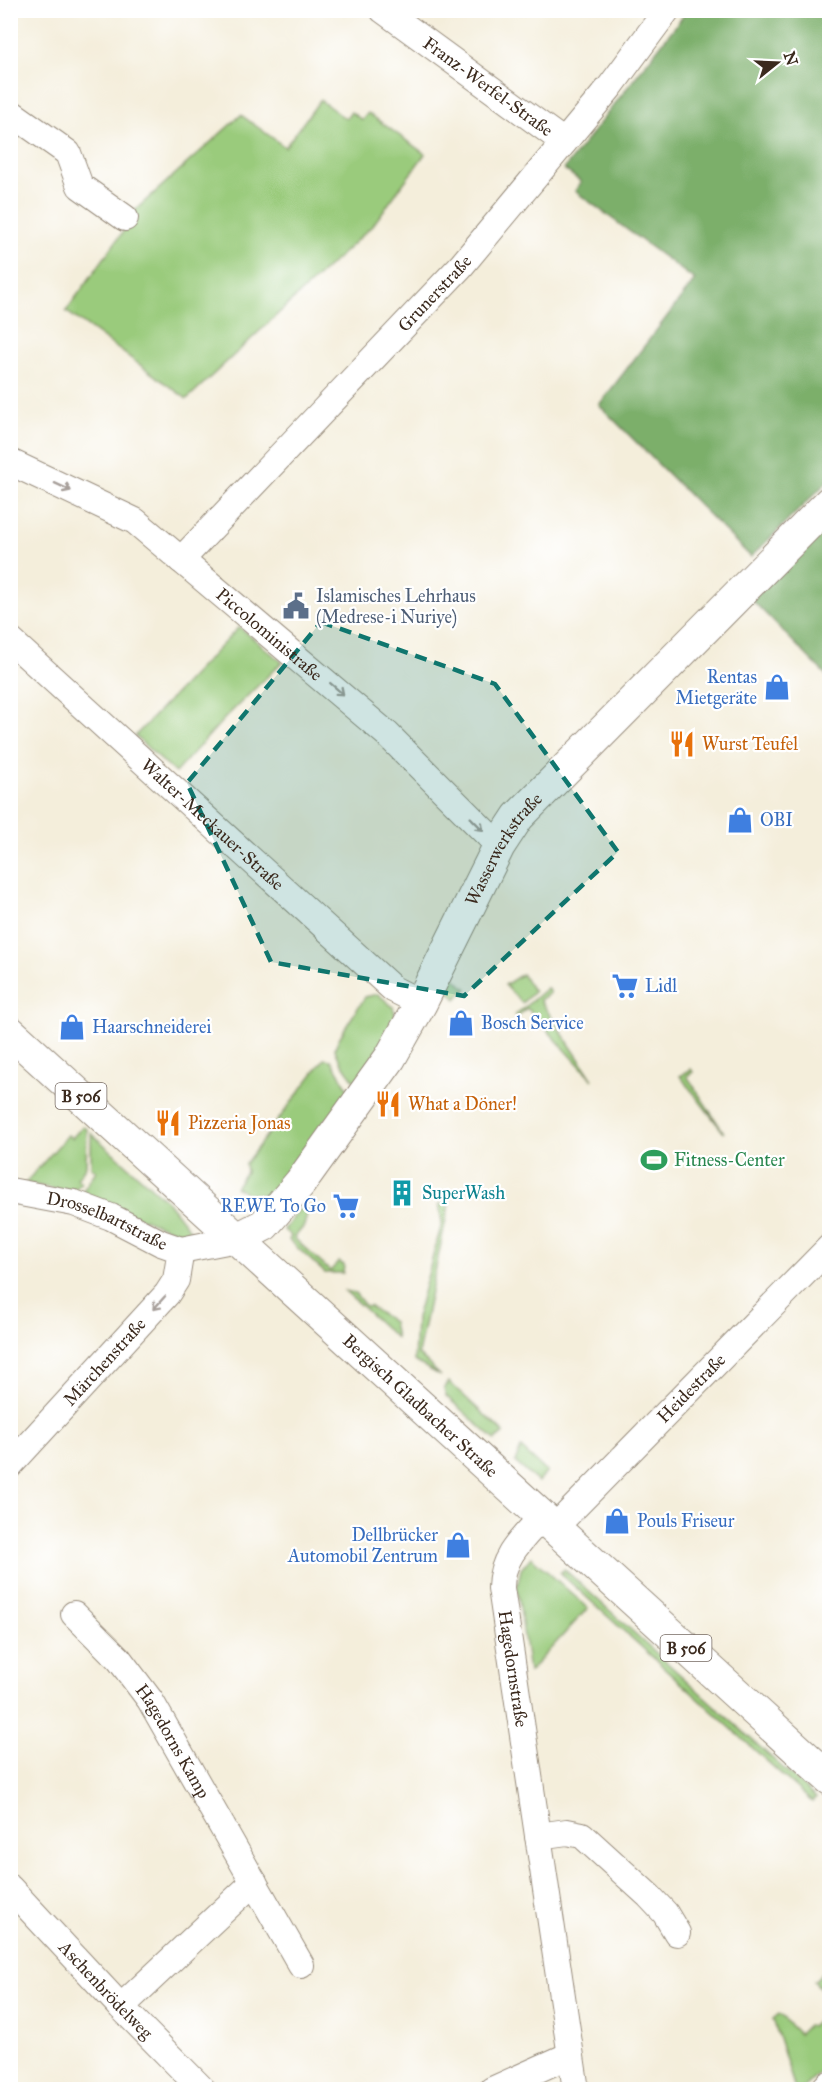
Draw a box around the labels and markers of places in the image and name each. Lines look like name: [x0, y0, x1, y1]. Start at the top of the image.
place label: Islamisches Lehrhaus (Medrese-i Nuriye): [316, 585, 476, 629]
public building icon: Islamisches Lehrhaus (Medrese-i Nuriye): [281, 591, 311, 621]
place label: Rentas Mietgeräte: [676, 666, 757, 710]
shop icon: Rentas Mietgeräte: [762, 672, 792, 702]
restaurant icon: Wurst Teufel: [667, 729, 697, 759]
place label: Wurst Teufel: [702, 733, 798, 755]
shop icon: OBI: [725, 805, 755, 835]
place label: OBI: [760, 809, 793, 831]
supermarket icon: Lidl: [610, 971, 640, 1001]
place label: Lidl: [645, 975, 677, 997]
shop icon: Bosch Service: [446, 1008, 476, 1038]
shop icon: Haarschneiderei: [57, 1012, 87, 1042]
place label: Bosch Service: [481, 1012, 584, 1034]
place label: Haarschneiderei: [92, 1016, 211, 1038]
restaurant icon: What a Döner!: [373, 1089, 403, 1119]
place label: What a Döner!: [408, 1093, 517, 1115]
restaurant icon: Pizzeria Jonas: [153, 1108, 183, 1138]
place label: Pizzeria Jonas: [188, 1112, 291, 1135]
sports icon: Fitness-Center: [639, 1145, 669, 1175]
place label: Fitness-Center: [674, 1149, 785, 1171]
building icon: SuperWash: [387, 1178, 417, 1208]
place label: SuperWash: [422, 1182, 505, 1204]
supermarket icon: REWE To Go: [331, 1191, 361, 1221]
place label: REWE To Go: [221, 1195, 326, 1217]
shop icon: Pouls Friseur: [602, 1506, 632, 1536]
place label: Pouls Friseur: [637, 1510, 735, 1532]
place label: Dellbrücker Automobil Zentrum: [287, 1524, 438, 1567]
shop icon: Dellbrücker Automobil Zentrum: [443, 1530, 473, 1560]

